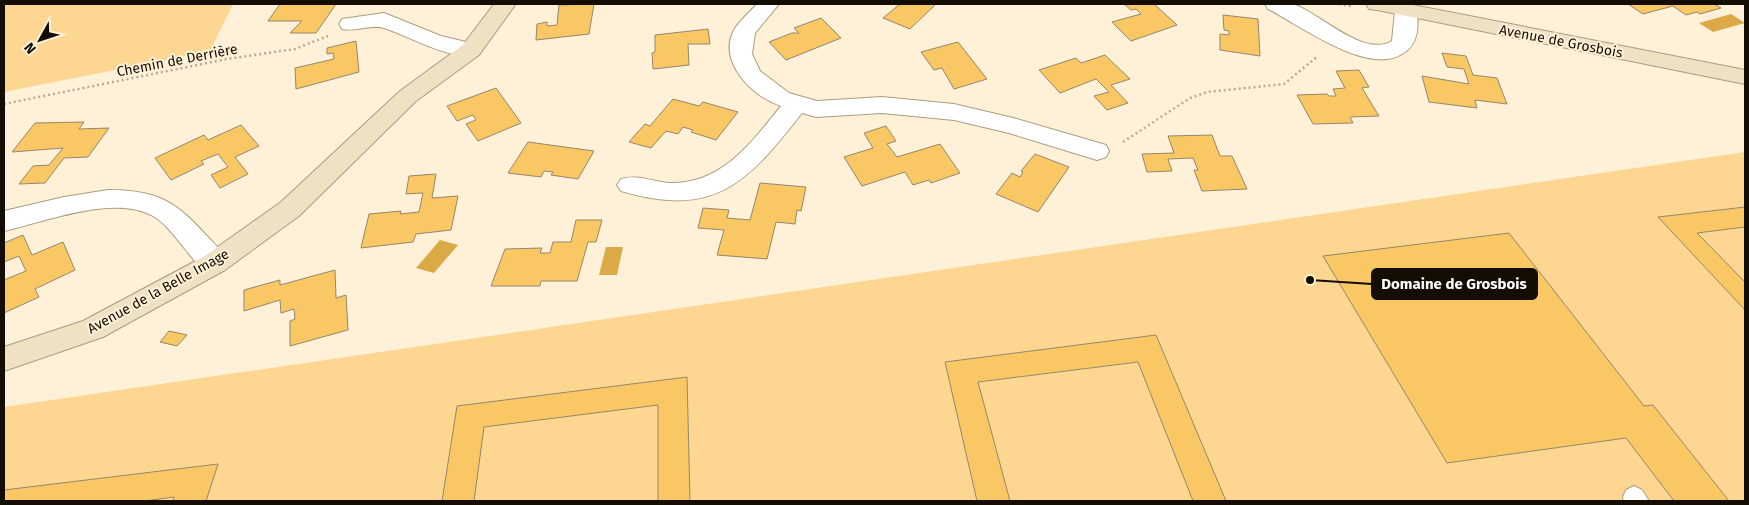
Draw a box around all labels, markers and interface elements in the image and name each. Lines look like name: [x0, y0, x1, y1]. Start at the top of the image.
north arrow: [15, 15, 65, 65]
street label: Avenue de Grosbois: [1498, 21, 1625, 62]
text: N: [21, 39, 40, 57]
street label: Chemin de Derrière: [115, 40, 239, 81]
street label: Avenue de la Belle Image: [85, 245, 232, 337]
callout: Domaine de Grosbois: [1372, 269, 1537, 299]
text: Domaine de Grosbois: [1381, 275, 1527, 293]

